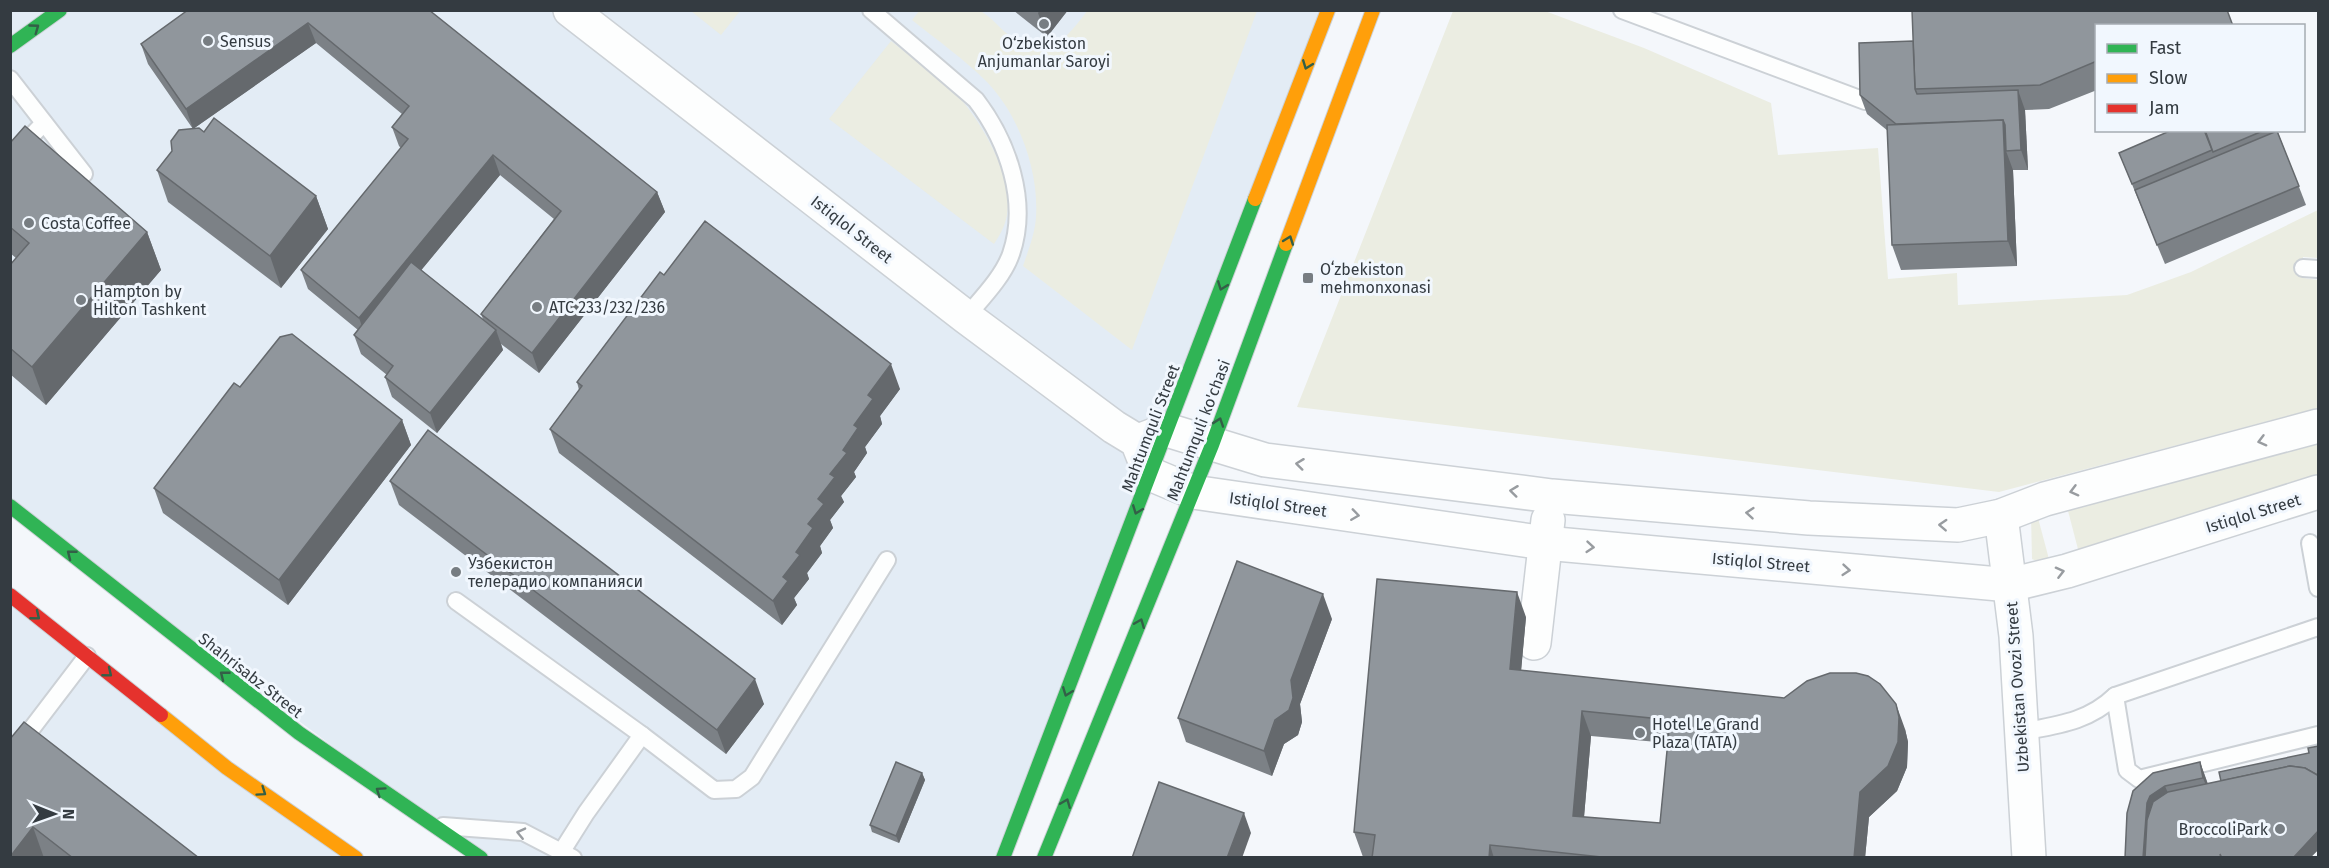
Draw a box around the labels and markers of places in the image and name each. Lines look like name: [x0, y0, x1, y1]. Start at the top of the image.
marker: O‘zbekiston Anjumanlar Saroyi: [1037, 17, 1051, 31]
place label: Sensus: [220, 32, 271, 51]
marker: Sensus: [201, 34, 215, 48]
place label: O‘zbekiston Anjumanlar Saroyi: [978, 34, 1110, 71]
place label: Costa Coffee: [41, 214, 131, 233]
marker: Costa Coffee: [22, 216, 36, 230]
place label: Oʻzbekiston mehmonxonasi: [1320, 260, 1431, 297]
marker: Oʻzbekiston mehmonxonasi: [1301, 271, 1315, 285]
place label: Hampton by Hilton Tashkent: [93, 282, 207, 319]
marker: Hampton by Hilton Tashkent: [74, 293, 88, 307]
place label: АТС 233/232/236: [549, 298, 665, 317]
marker: АТС 233/232/236: [530, 300, 544, 314]
place label: Узбекистон телерадио компанияси: [468, 554, 643, 591]
marker: Узбекистон телерадио компанияси: [449, 565, 463, 579]
place label: Hotel Le Grand Plaza (TATA): [1652, 715, 1759, 752]
marker: Hotel Le Grand Plaza (TATA): [1633, 726, 1647, 740]
place label: BroccoliPark: [2179, 820, 2269, 839]
marker: BroccoliPark: [2273, 822, 2287, 836]

